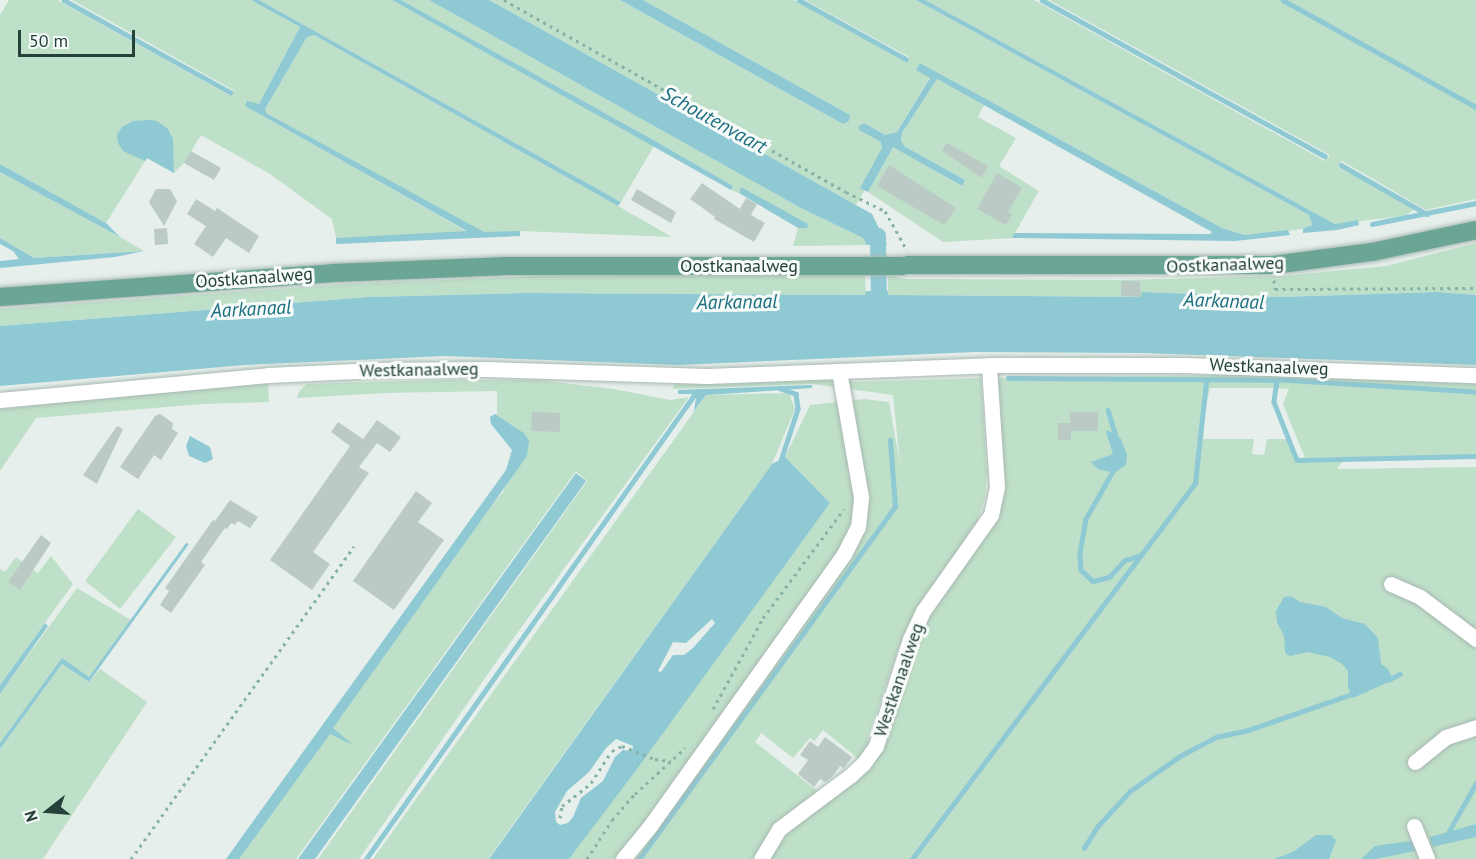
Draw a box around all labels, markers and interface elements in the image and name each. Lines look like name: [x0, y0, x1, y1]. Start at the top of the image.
scale bar: [21, 18, 138, 56]
text: 50 m: [29, 29, 68, 52]
water label: Schoutenvaart: [657, 81, 771, 159]
street label: Oostkanaalweg: [1166, 252, 1284, 278]
street label: Oostkanaalweg: [680, 255, 798, 277]
street label: Oostkanaalweg: [194, 263, 314, 293]
water label: Aarkanaal: [1183, 288, 1265, 314]
water label: Aarkanaal: [696, 289, 778, 315]
water label: Aarkanaal: [210, 295, 292, 323]
street label: Westkanaalweg: [1209, 354, 1329, 380]
street label: Westkanaalweg: [359, 358, 479, 382]
street label: Westkanaalweg: [869, 620, 929, 740]
north arrow: [18, 781, 78, 841]
text: N: [20, 808, 42, 824]

